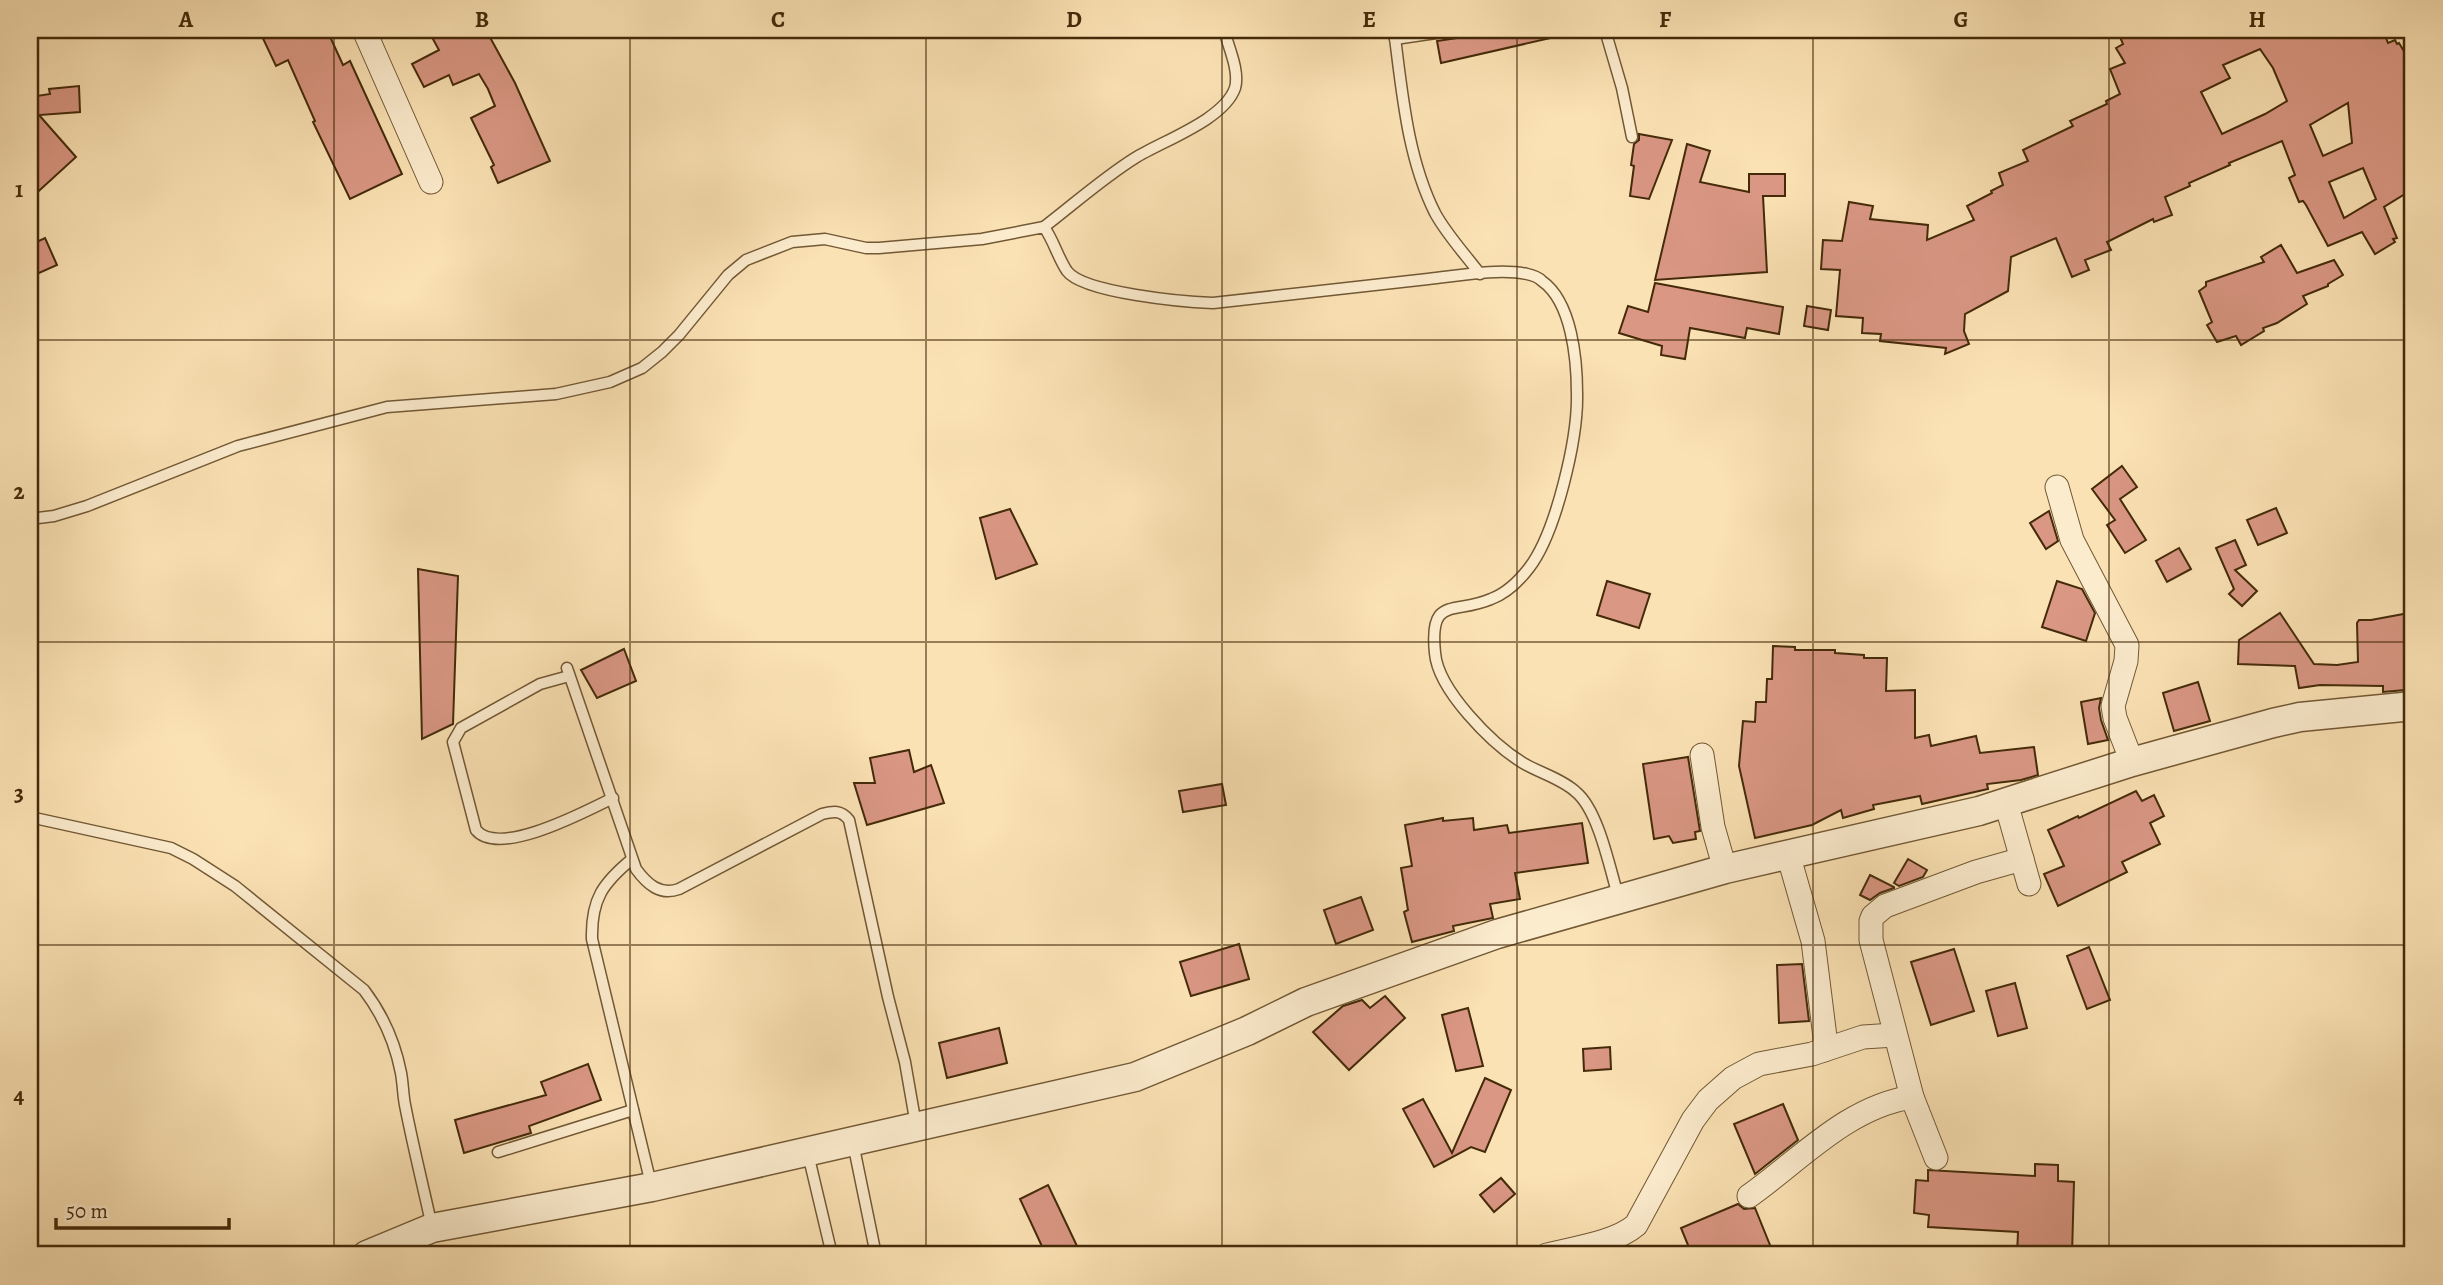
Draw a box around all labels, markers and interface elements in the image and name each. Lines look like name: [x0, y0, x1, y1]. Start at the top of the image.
text: A: [178, 4, 194, 35]
text: B: [475, 4, 489, 35]
text: C: [771, 4, 785, 35]
text: D: [1066, 4, 1082, 35]
text: E: [1362, 4, 1376, 35]
text: F: [1659, 4, 1672, 35]
text: G: [1953, 4, 1969, 35]
text: H: [2248, 4, 2266, 35]
text: 1: [15, 174, 23, 205]
text: 2: [13, 476, 25, 507]
text: 3: [14, 778, 24, 809]
text: 4: [14, 1080, 25, 1111]
scale bar: [56, 1187, 229, 1231]
text: 50 m: [66, 1197, 108, 1225]

